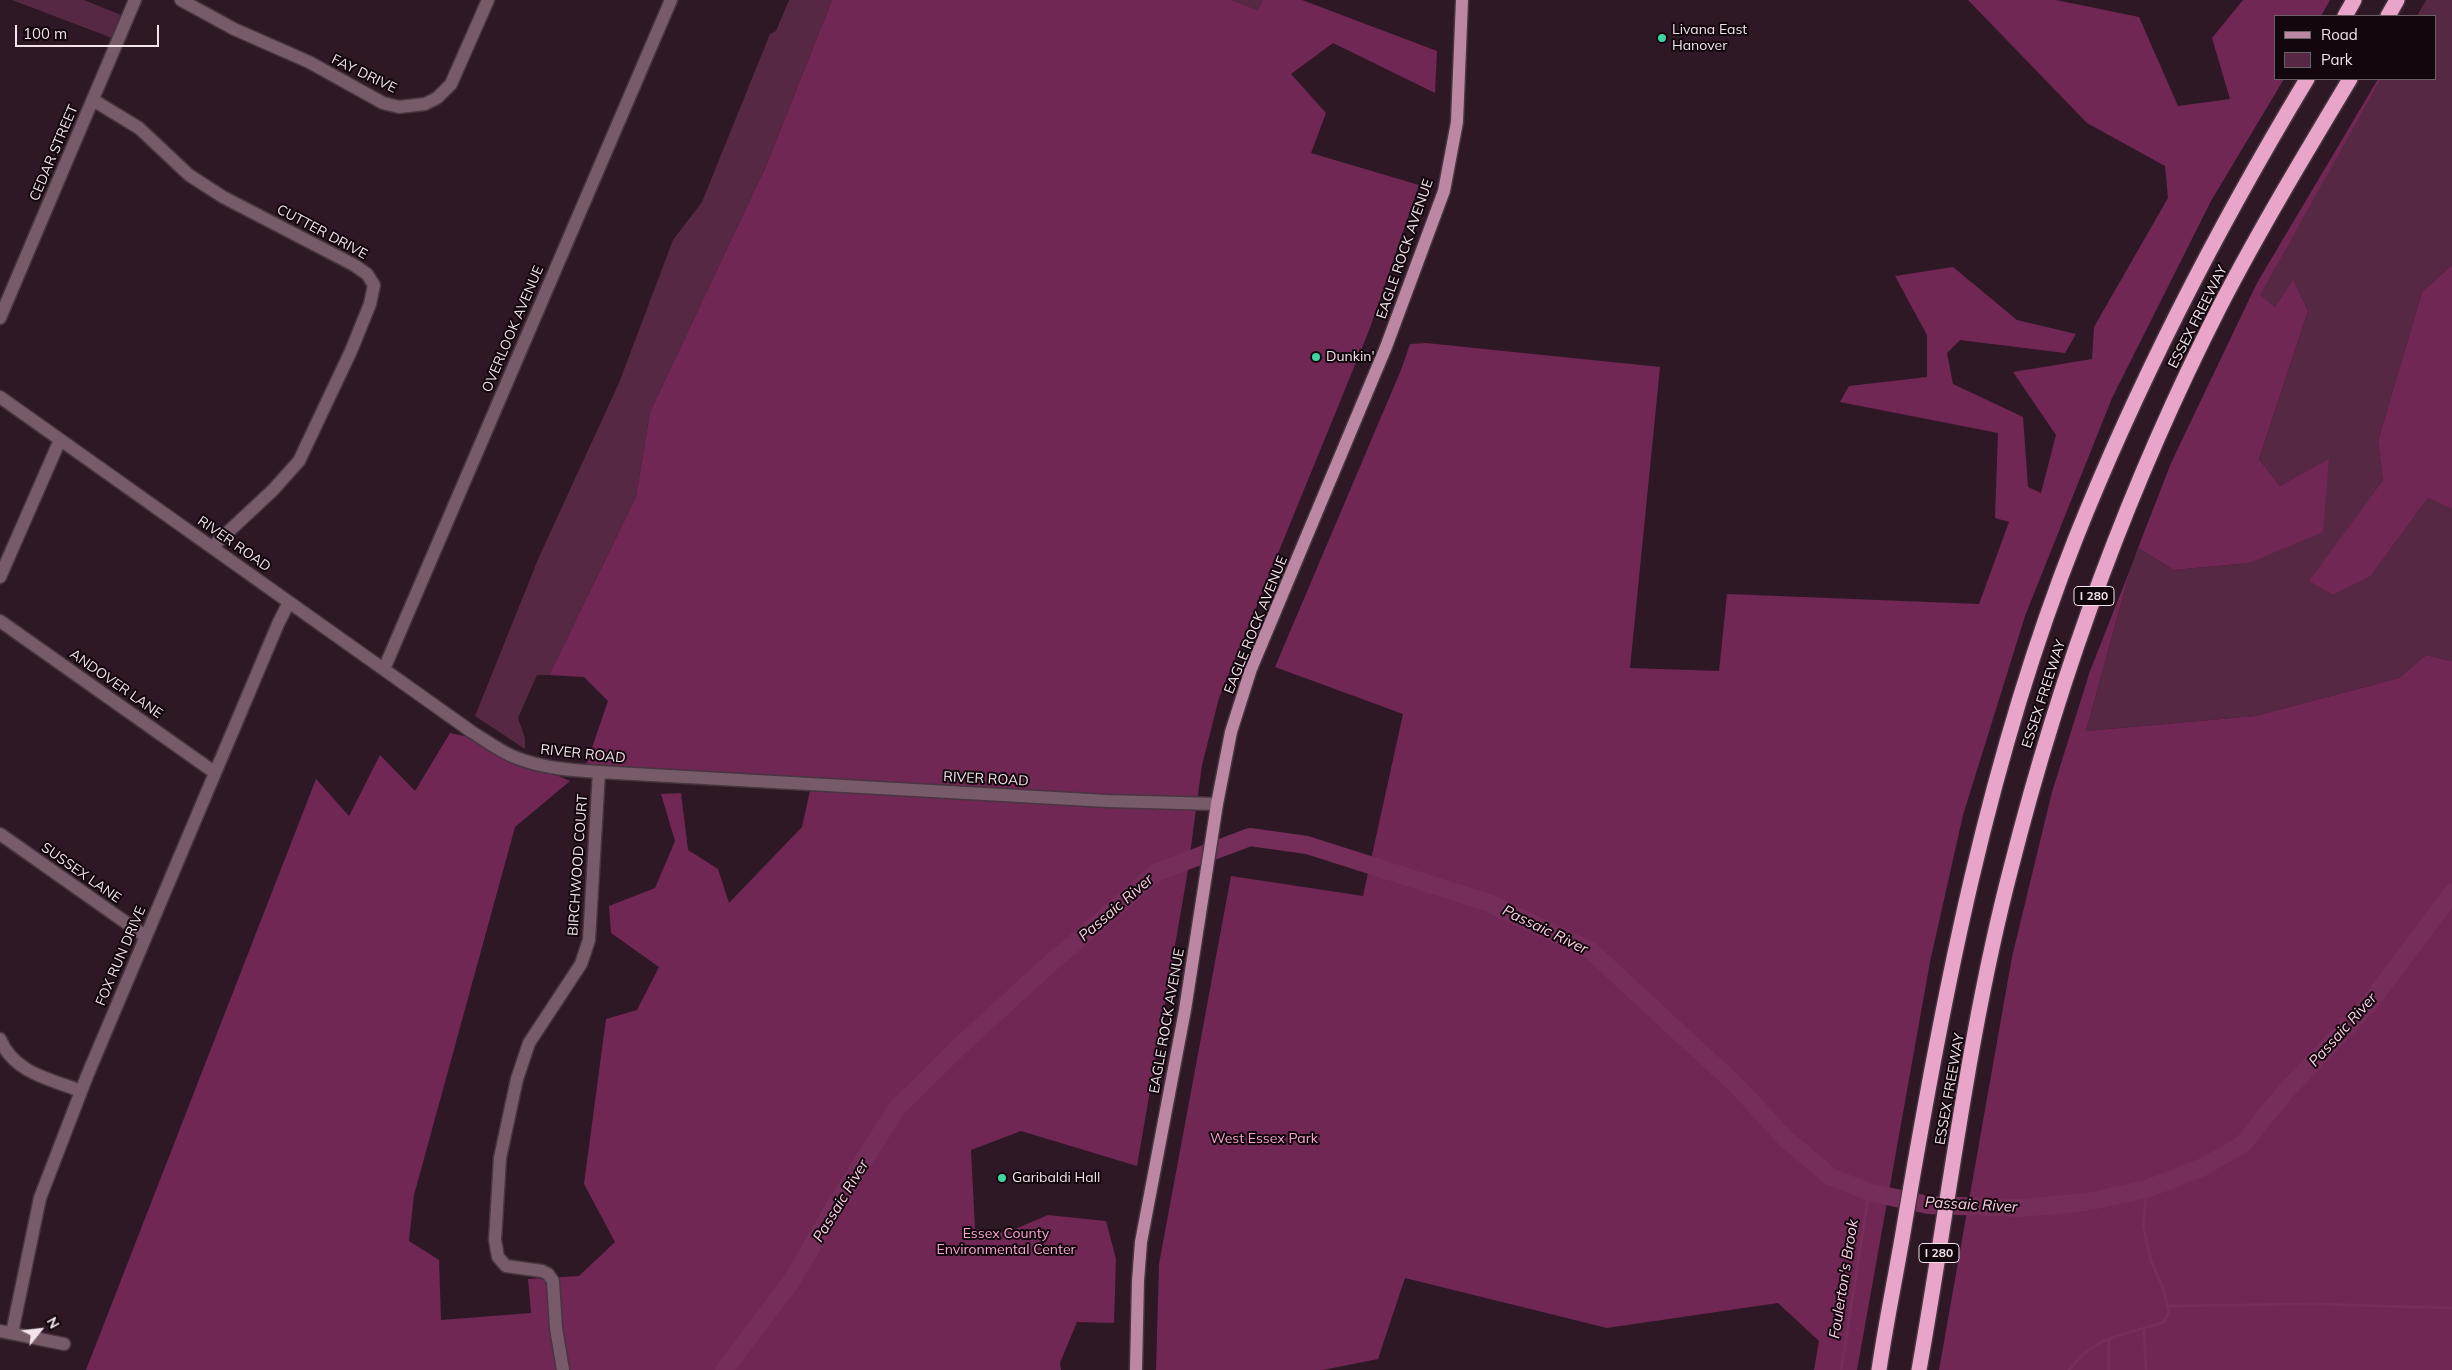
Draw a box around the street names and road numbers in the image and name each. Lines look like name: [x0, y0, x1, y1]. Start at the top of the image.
street label: FAY DRIVE: [329, 51, 399, 97]
street label: CEDAR STREET: [26, 102, 82, 204]
street label: EAGLE ROCK AVENUE: [1373, 177, 1437, 321]
street label: CUTTER DRIVE: [274, 201, 370, 263]
street label: OVERLOOK AVENUE: [479, 263, 547, 395]
street label: ESSEX FREEWAY: [2165, 263, 2231, 371]
street label: RIVER ROAD: [194, 513, 274, 575]
street label: EAGLE ROCK AVENUE: [1221, 554, 1291, 696]
road number: I 280: [2074, 586, 2114, 606]
street label: ESSEX FREEWAY: [2019, 638, 2069, 750]
street label: ANDOVER LANE: [66, 646, 166, 722]
street label: RIVER ROAD: [540, 741, 626, 767]
street label: RIVER ROAD: [943, 768, 1029, 790]
street label: BIRCHWOOD COURT: [565, 793, 591, 937]
street label: SUSSEX LANE: [38, 839, 124, 907]
street label: FOX RUN DRIVE: [92, 904, 150, 1008]
street label: EAGLE ROCK AVENUE: [1146, 947, 1188, 1095]
street label: ESSEX FREEWAY: [1932, 1032, 1968, 1146]
road number: I 280: [1919, 1244, 1959, 1262]

